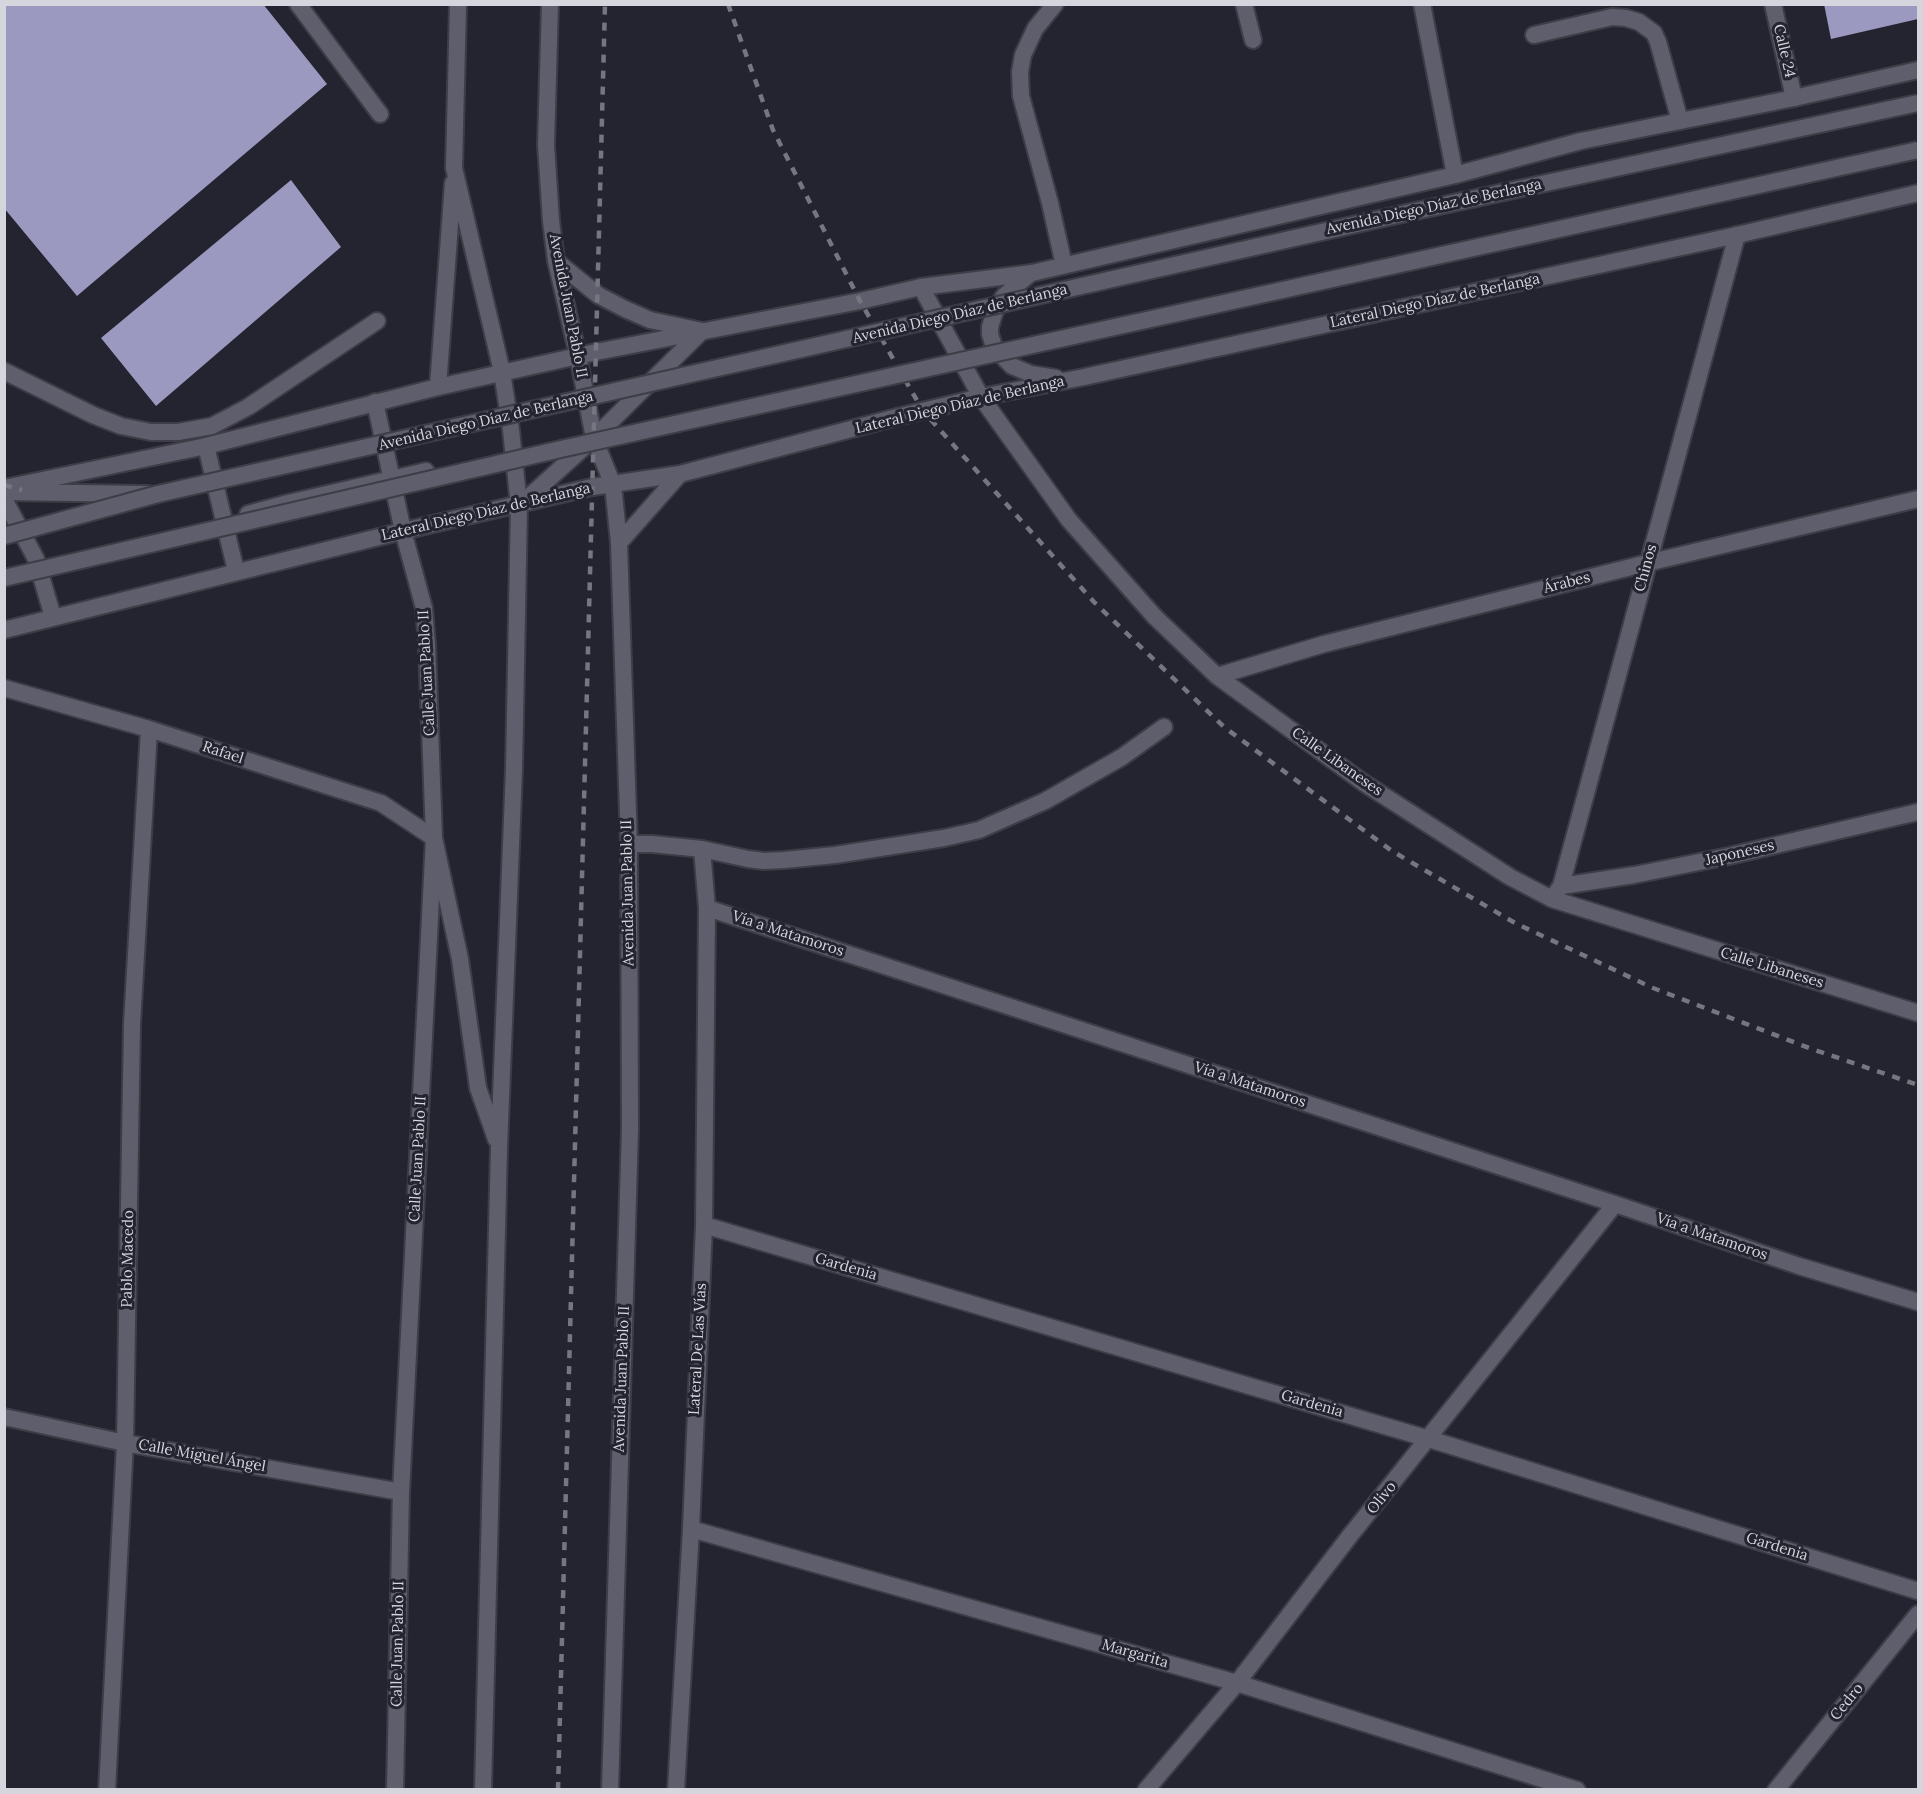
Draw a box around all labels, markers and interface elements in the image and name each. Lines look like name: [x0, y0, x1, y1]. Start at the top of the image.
street label: Calle 24: [1769, 23, 1799, 79]
street label: Avenida Diego Díaz de Berlanga: [1325, 175, 1543, 239]
street label: Avenida Juan Pablo II: [545, 232, 591, 380]
street label: Lateral Diego Díaz de Berlanga: [1329, 270, 1541, 332]
street label: Avenida Diego Díaz de Berlanga: [851, 281, 1069, 347]
street label: Lateral Diego Díaz de Berlanga: [854, 372, 1066, 438]
street label: Avenida Diego Díaz de Berlanga: [377, 388, 595, 454]
street label: Lateral Diego Díaz de Berlanga: [380, 479, 592, 545]
street label: Chinos: [1631, 542, 1661, 594]
street label: Árabes: [1542, 569, 1592, 597]
street label: Calle Juan Pablo II: [415, 610, 439, 736]
street label: Calle Libaneses: [1288, 724, 1386, 800]
street label: Rafael: [200, 738, 246, 768]
street label: Avenida Juan Pablo II: [618, 820, 638, 966]
street label: Japoneses: [1704, 836, 1776, 870]
street label: Vía a Matamoros: [730, 907, 846, 961]
street label: Calle Libaneses: [1718, 944, 1826, 992]
street label: Vía a Matamoros: [1192, 1058, 1308, 1112]
street label: Calle Juan Pablo II: [406, 1096, 430, 1222]
street label: Pablo Macedo: [118, 1210, 138, 1308]
street label: Vía a Matamoros: [1654, 1210, 1770, 1264]
street label: Gardenia: [813, 1250, 879, 1284]
street label: Lateral De Las Vías: [686, 1283, 710, 1415]
street label: Avenida Juan Pablo II: [610, 1306, 634, 1452]
street label: Gardenia: [1279, 1387, 1345, 1421]
street label: Calle Miguel Ángel: [137, 1436, 267, 1476]
street label: Olivo: [1364, 1478, 1400, 1518]
street label: Gardenia: [1744, 1529, 1810, 1565]
street label: Calle Juan Pablo II: [388, 1581, 408, 1707]
street label: Margarita: [1100, 1636, 1170, 1672]
street label: Cedro: [1827, 1680, 1867, 1724]

